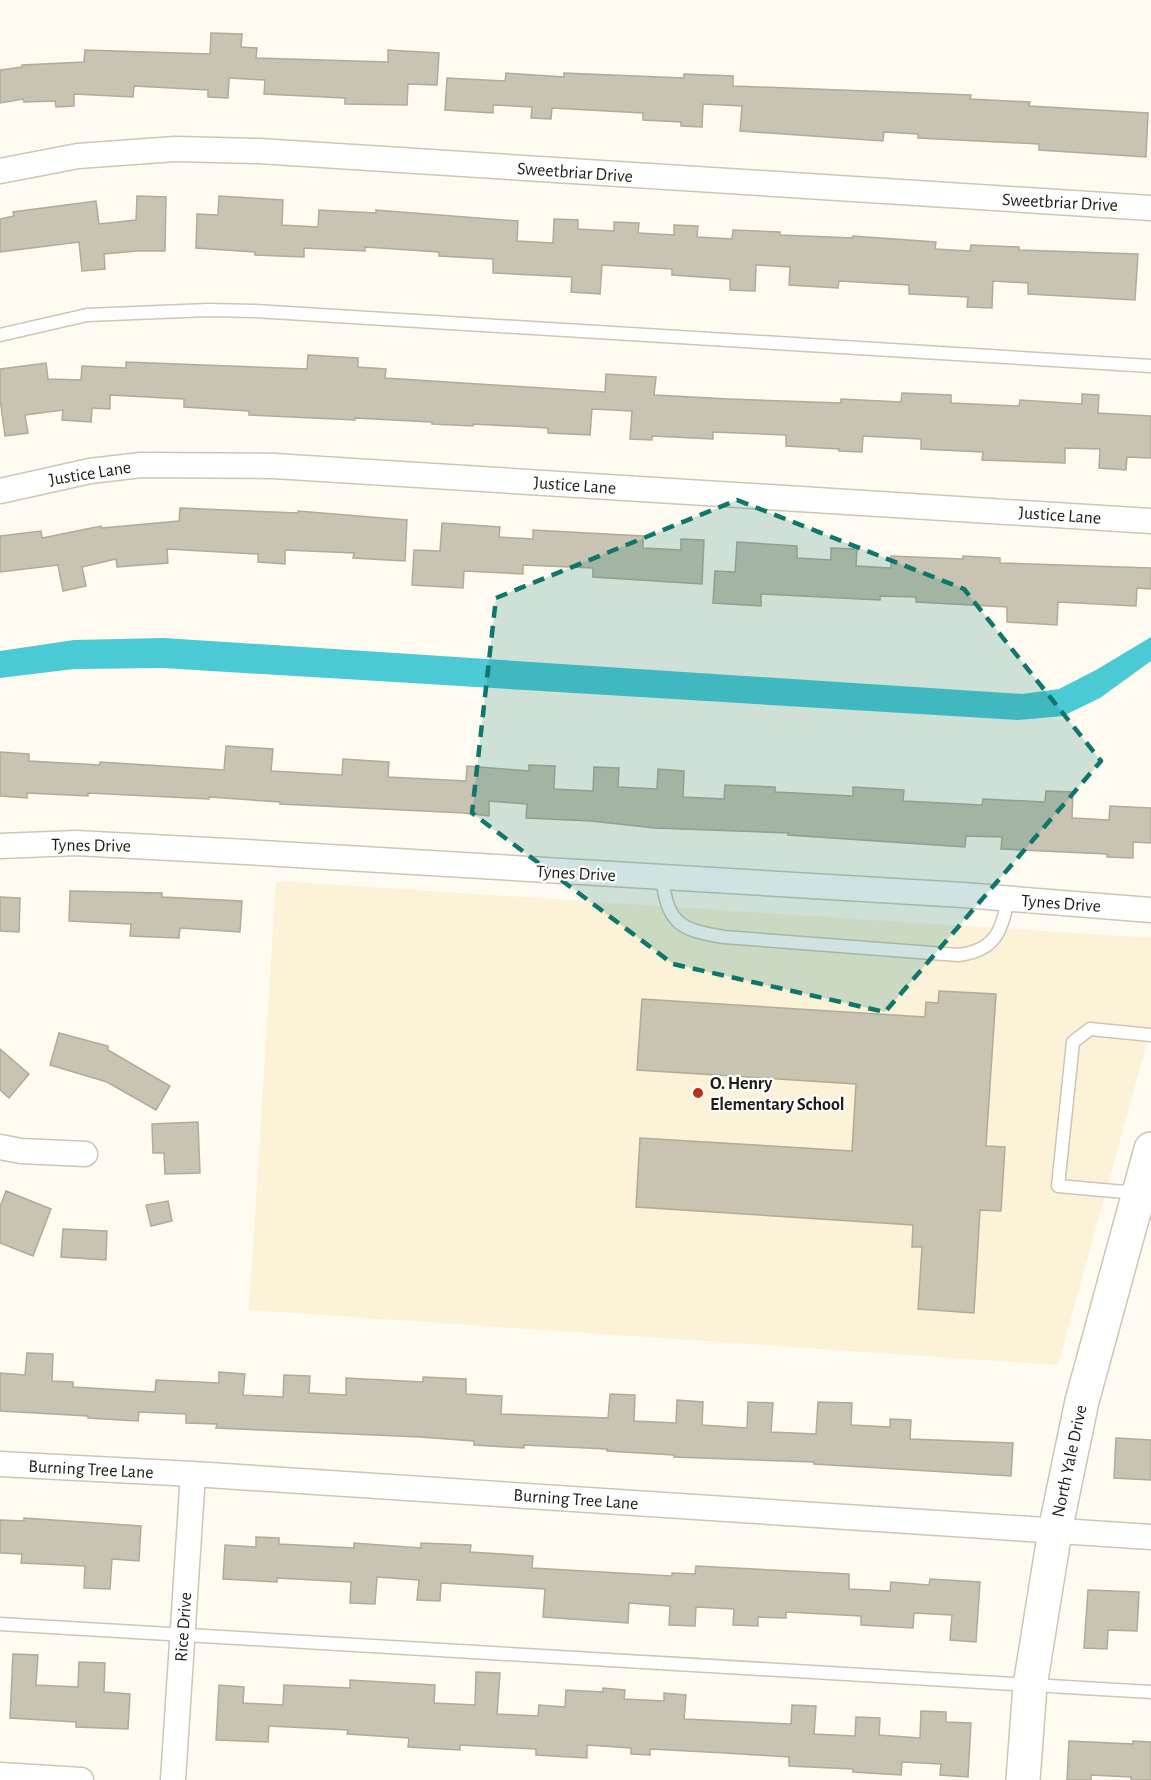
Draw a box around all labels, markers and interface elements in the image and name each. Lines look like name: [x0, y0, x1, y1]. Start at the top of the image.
street label: Sweetbriar Drive: [516, 160, 633, 186]
street label: Sweetbriar Drive: [1002, 191, 1118, 215]
street label: Justice Lane: [48, 459, 132, 489]
street label: Justice Lane: [533, 474, 617, 498]
street label: Justice Lane: [1018, 504, 1102, 528]
street label: Tynes Drive: [51, 836, 131, 856]
street label: Tynes Drive: [536, 863, 616, 885]
street label: Tynes Drive: [1020, 892, 1101, 916]
place label: O. Henry Elementary School: [710, 1075, 845, 1114]
marker: O. Henry Elementary School: [691, 1086, 705, 1100]
street label: North Yale Drive: [1049, 1403, 1091, 1519]
street label: Burning Tree Lane: [28, 1458, 154, 1482]
street label: Burning Tree Lane: [513, 1487, 639, 1513]
street label: Rice Drive: [173, 1592, 195, 1663]

